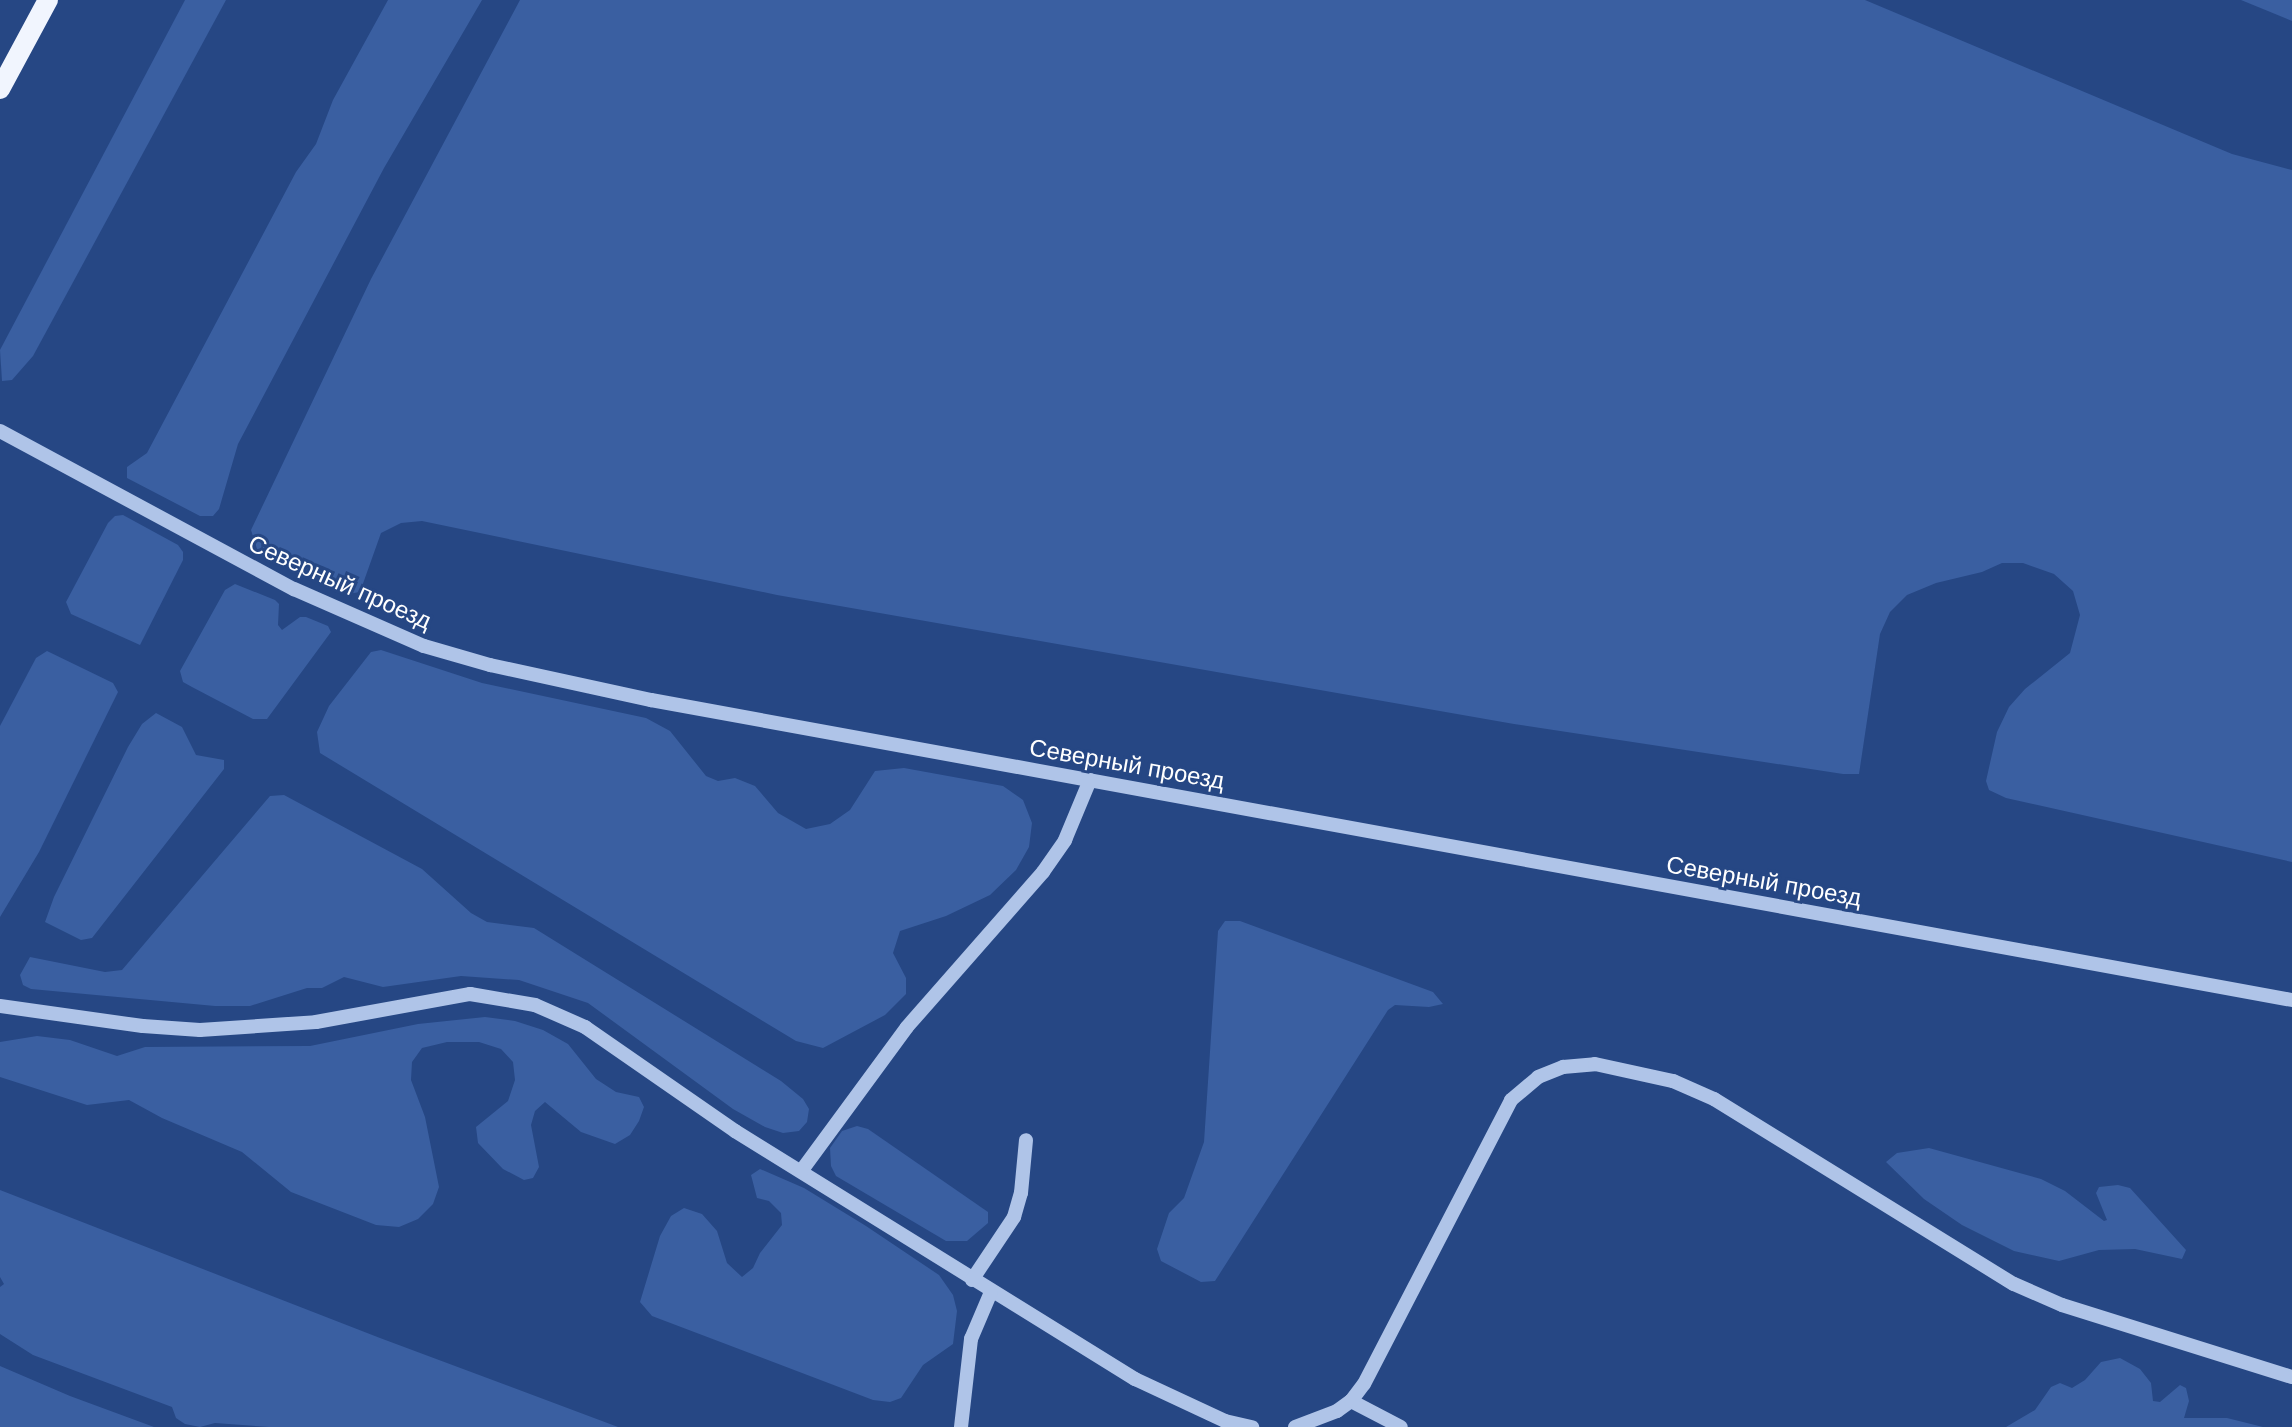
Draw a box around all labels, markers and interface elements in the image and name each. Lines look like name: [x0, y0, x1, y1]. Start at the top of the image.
street label: Северный проезд: [244, 529, 436, 635]
street label: Северный проезд: [1027, 733, 1227, 795]
street label: Северный проезд: [1664, 850, 1864, 912]

